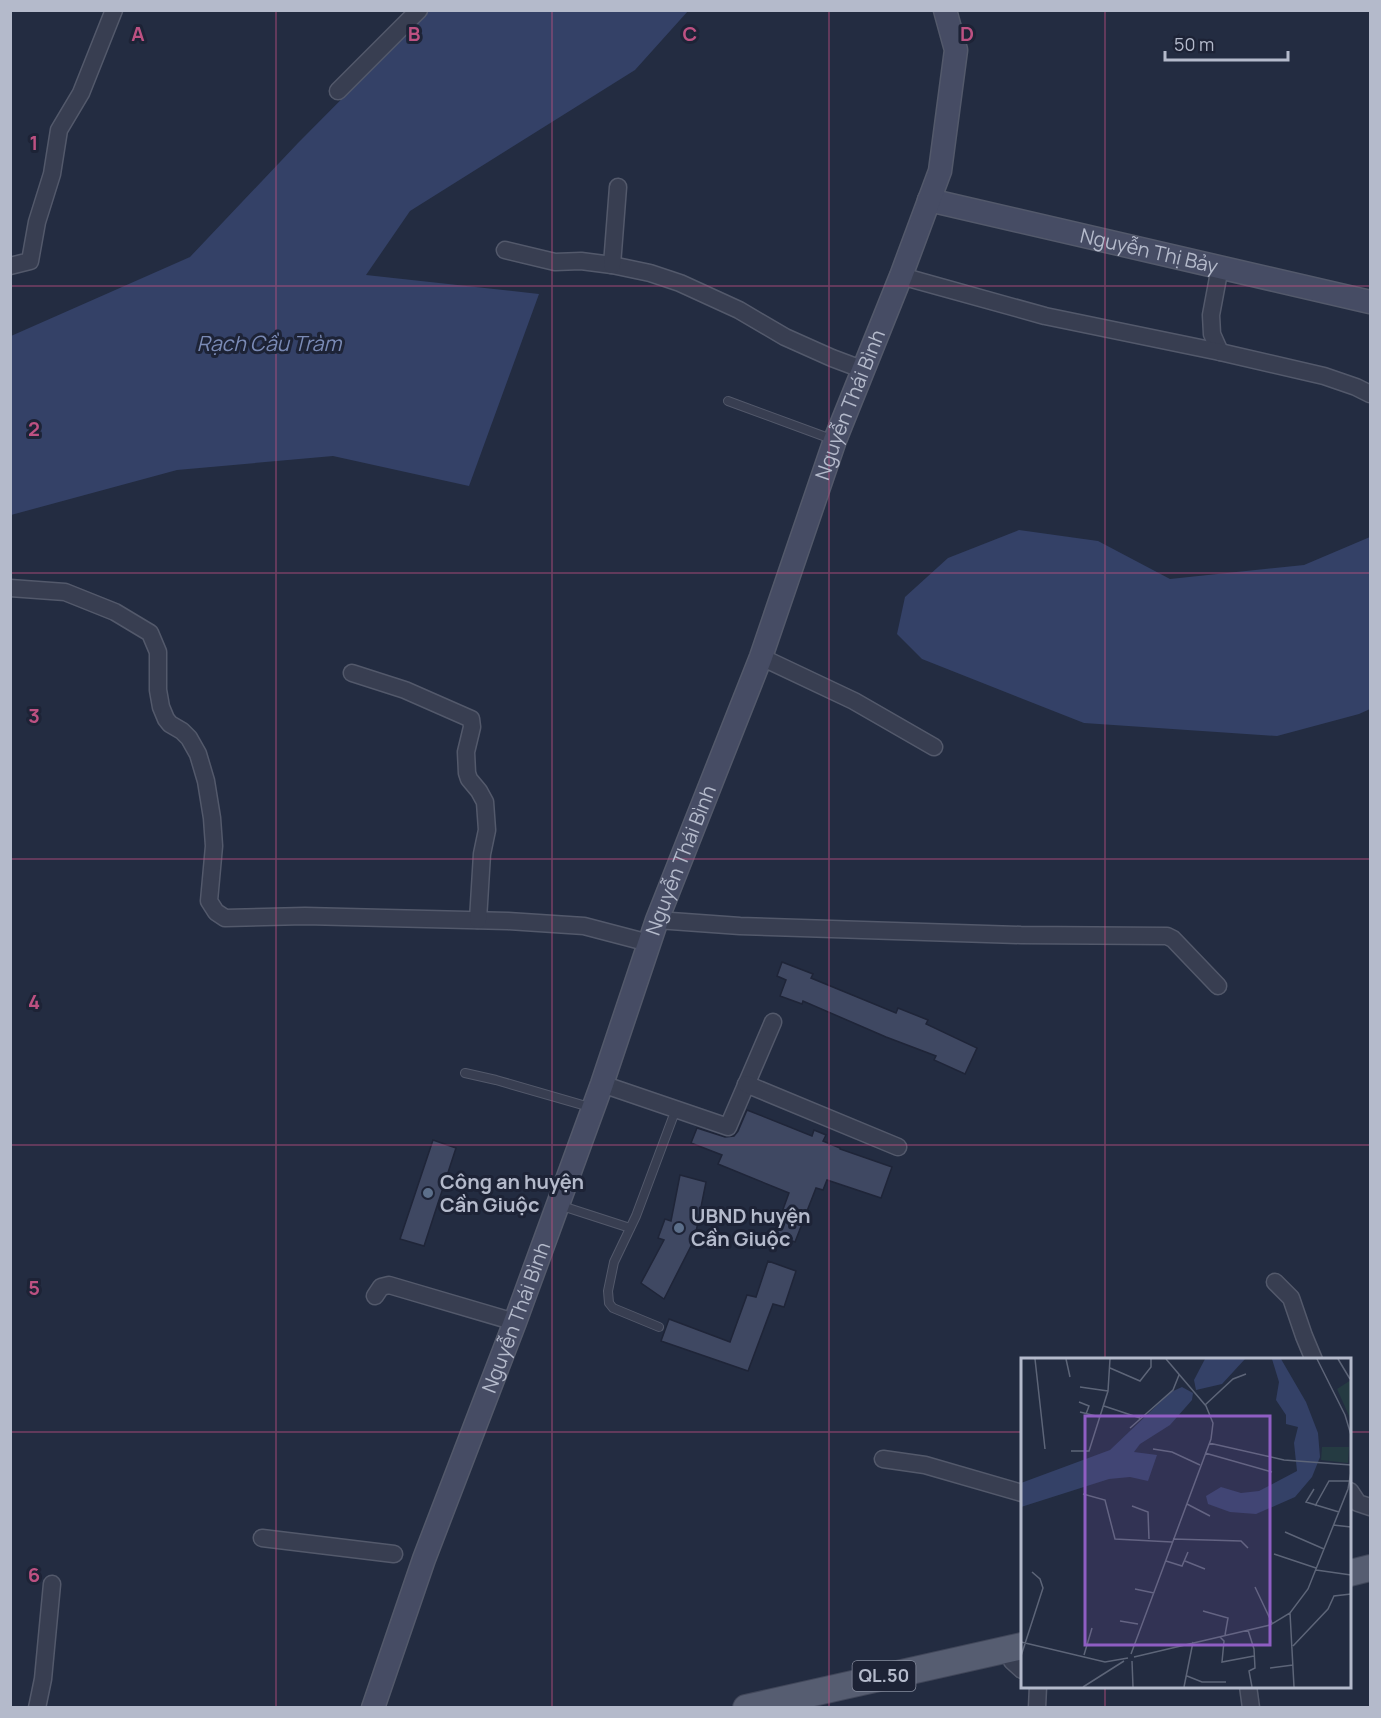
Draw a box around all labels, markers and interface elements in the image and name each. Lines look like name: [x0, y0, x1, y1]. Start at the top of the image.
text: A: [131, 20, 145, 47]
text: B: [408, 20, 421, 47]
text: C: [683, 20, 697, 47]
text: D: [960, 20, 974, 47]
scale bar: [1165, 24, 1288, 62]
text: 50 m: [1174, 32, 1214, 56]
text: 1: [30, 129, 38, 156]
street label: Nguyễn Thị Bảy: [1078, 221, 1221, 280]
street label: Nguyễn Thái Bình: [808, 326, 891, 483]
water label: Rạch Cầu Tràm: [197, 329, 343, 357]
text: 2: [28, 415, 40, 442]
text: 3: [28, 702, 40, 729]
street label: Nguyễn Thái Bình: [639, 781, 722, 939]
text: 4: [28, 988, 40, 1015]
place label: Công an huyện Cần Giuộc: [440, 1168, 584, 1218]
marker: Công an huyện Cần Giuộc: [421, 1186, 435, 1200]
place label: UBND huyện Cần Giuộc: [691, 1202, 810, 1252]
marker: UBND huyện Cần Giuộc: [672, 1221, 686, 1235]
street label: Nguyễn Thái Bình: [475, 1238, 556, 1397]
text: 5: [28, 1274, 40, 1301]
inset map: [1021, 1358, 1351, 1688]
text: 6: [28, 1561, 40, 1588]
road number: QL.50: [852, 1661, 916, 1691]

